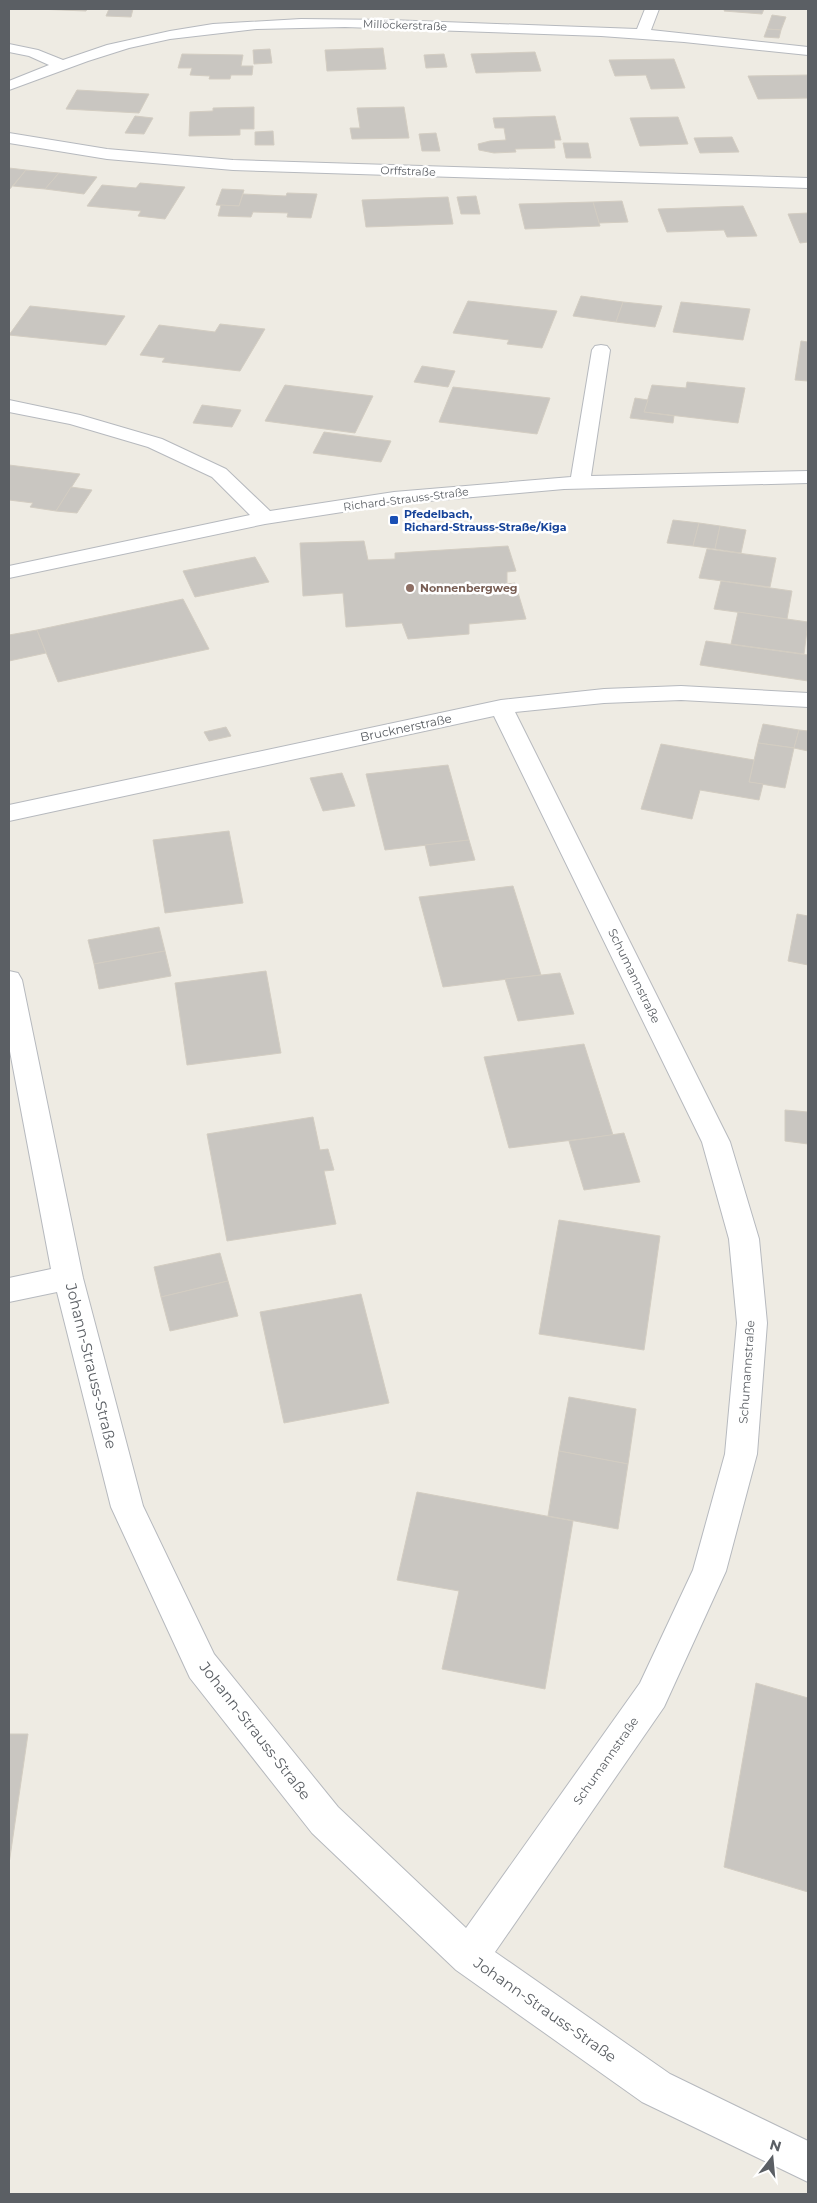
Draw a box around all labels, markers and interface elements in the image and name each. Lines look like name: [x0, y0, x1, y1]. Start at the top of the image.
street label: Millöckerstraße: [363, 17, 448, 33]
street label: Orffstraße: [380, 163, 436, 179]
street label: Richard-Strauss-Straße: [343, 484, 470, 514]
place label: Pfedelbach, Richard-Strauss-Straße/Kiga: [404, 507, 567, 534]
marker: Pfedelbach, Richard-Strauss-Straße/Kiga: [388, 514, 400, 526]
place label: Nonnenbergweg: [420, 581, 518, 595]
marker: Nonnenbergweg: [404, 582, 416, 594]
street label: Brucknerstraße: [359, 710, 453, 745]
street label: Schumannstraße: [605, 926, 664, 1026]
street label: Johann-Strauss-Straße: [61, 1280, 121, 1451]
street label: Schumannstraße: [735, 1320, 758, 1424]
street label: Johann-Strauss-Straße: [195, 1657, 315, 1804]
street label: Schumannstraße: [570, 1714, 641, 1807]
street label: Johann-Strauss-Straße: [469, 1952, 620, 2066]
north arrow: [747, 2133, 797, 2183]
text: N: [768, 2135, 784, 2156]

